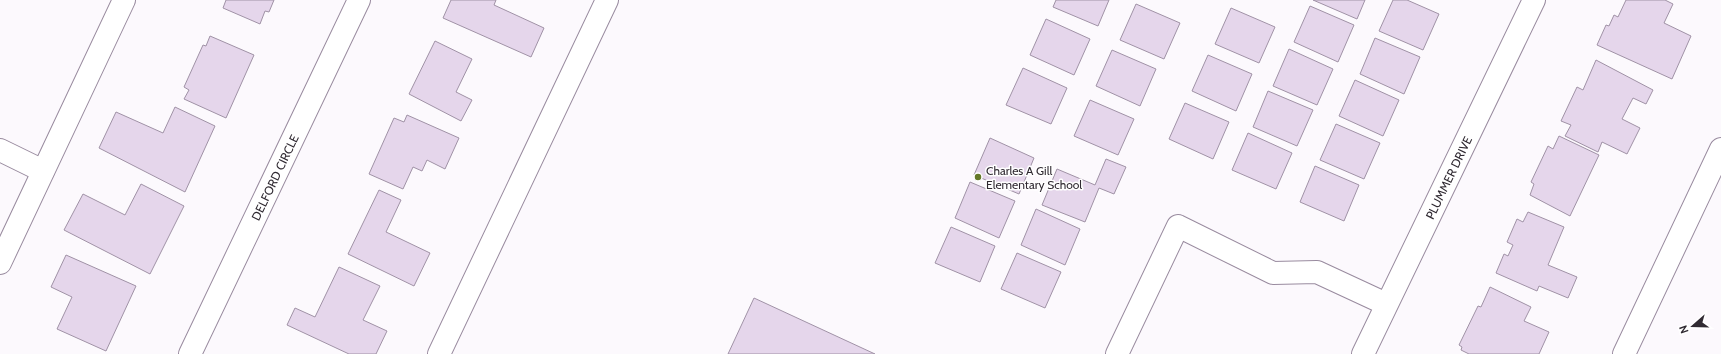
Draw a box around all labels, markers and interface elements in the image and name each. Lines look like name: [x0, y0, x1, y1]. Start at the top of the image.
street label: DELFORD CIRCLE: [248, 131, 301, 222]
street label: PLUMMER DRIVE: [1422, 133, 1475, 221]
place label: Charles A Gill Elementary School: [986, 163, 1082, 192]
marker: Charles A Gill Elementary School: [973, 172, 983, 182]
north arrow: [1673, 306, 1713, 346]
text: N: [1676, 323, 1692, 335]

